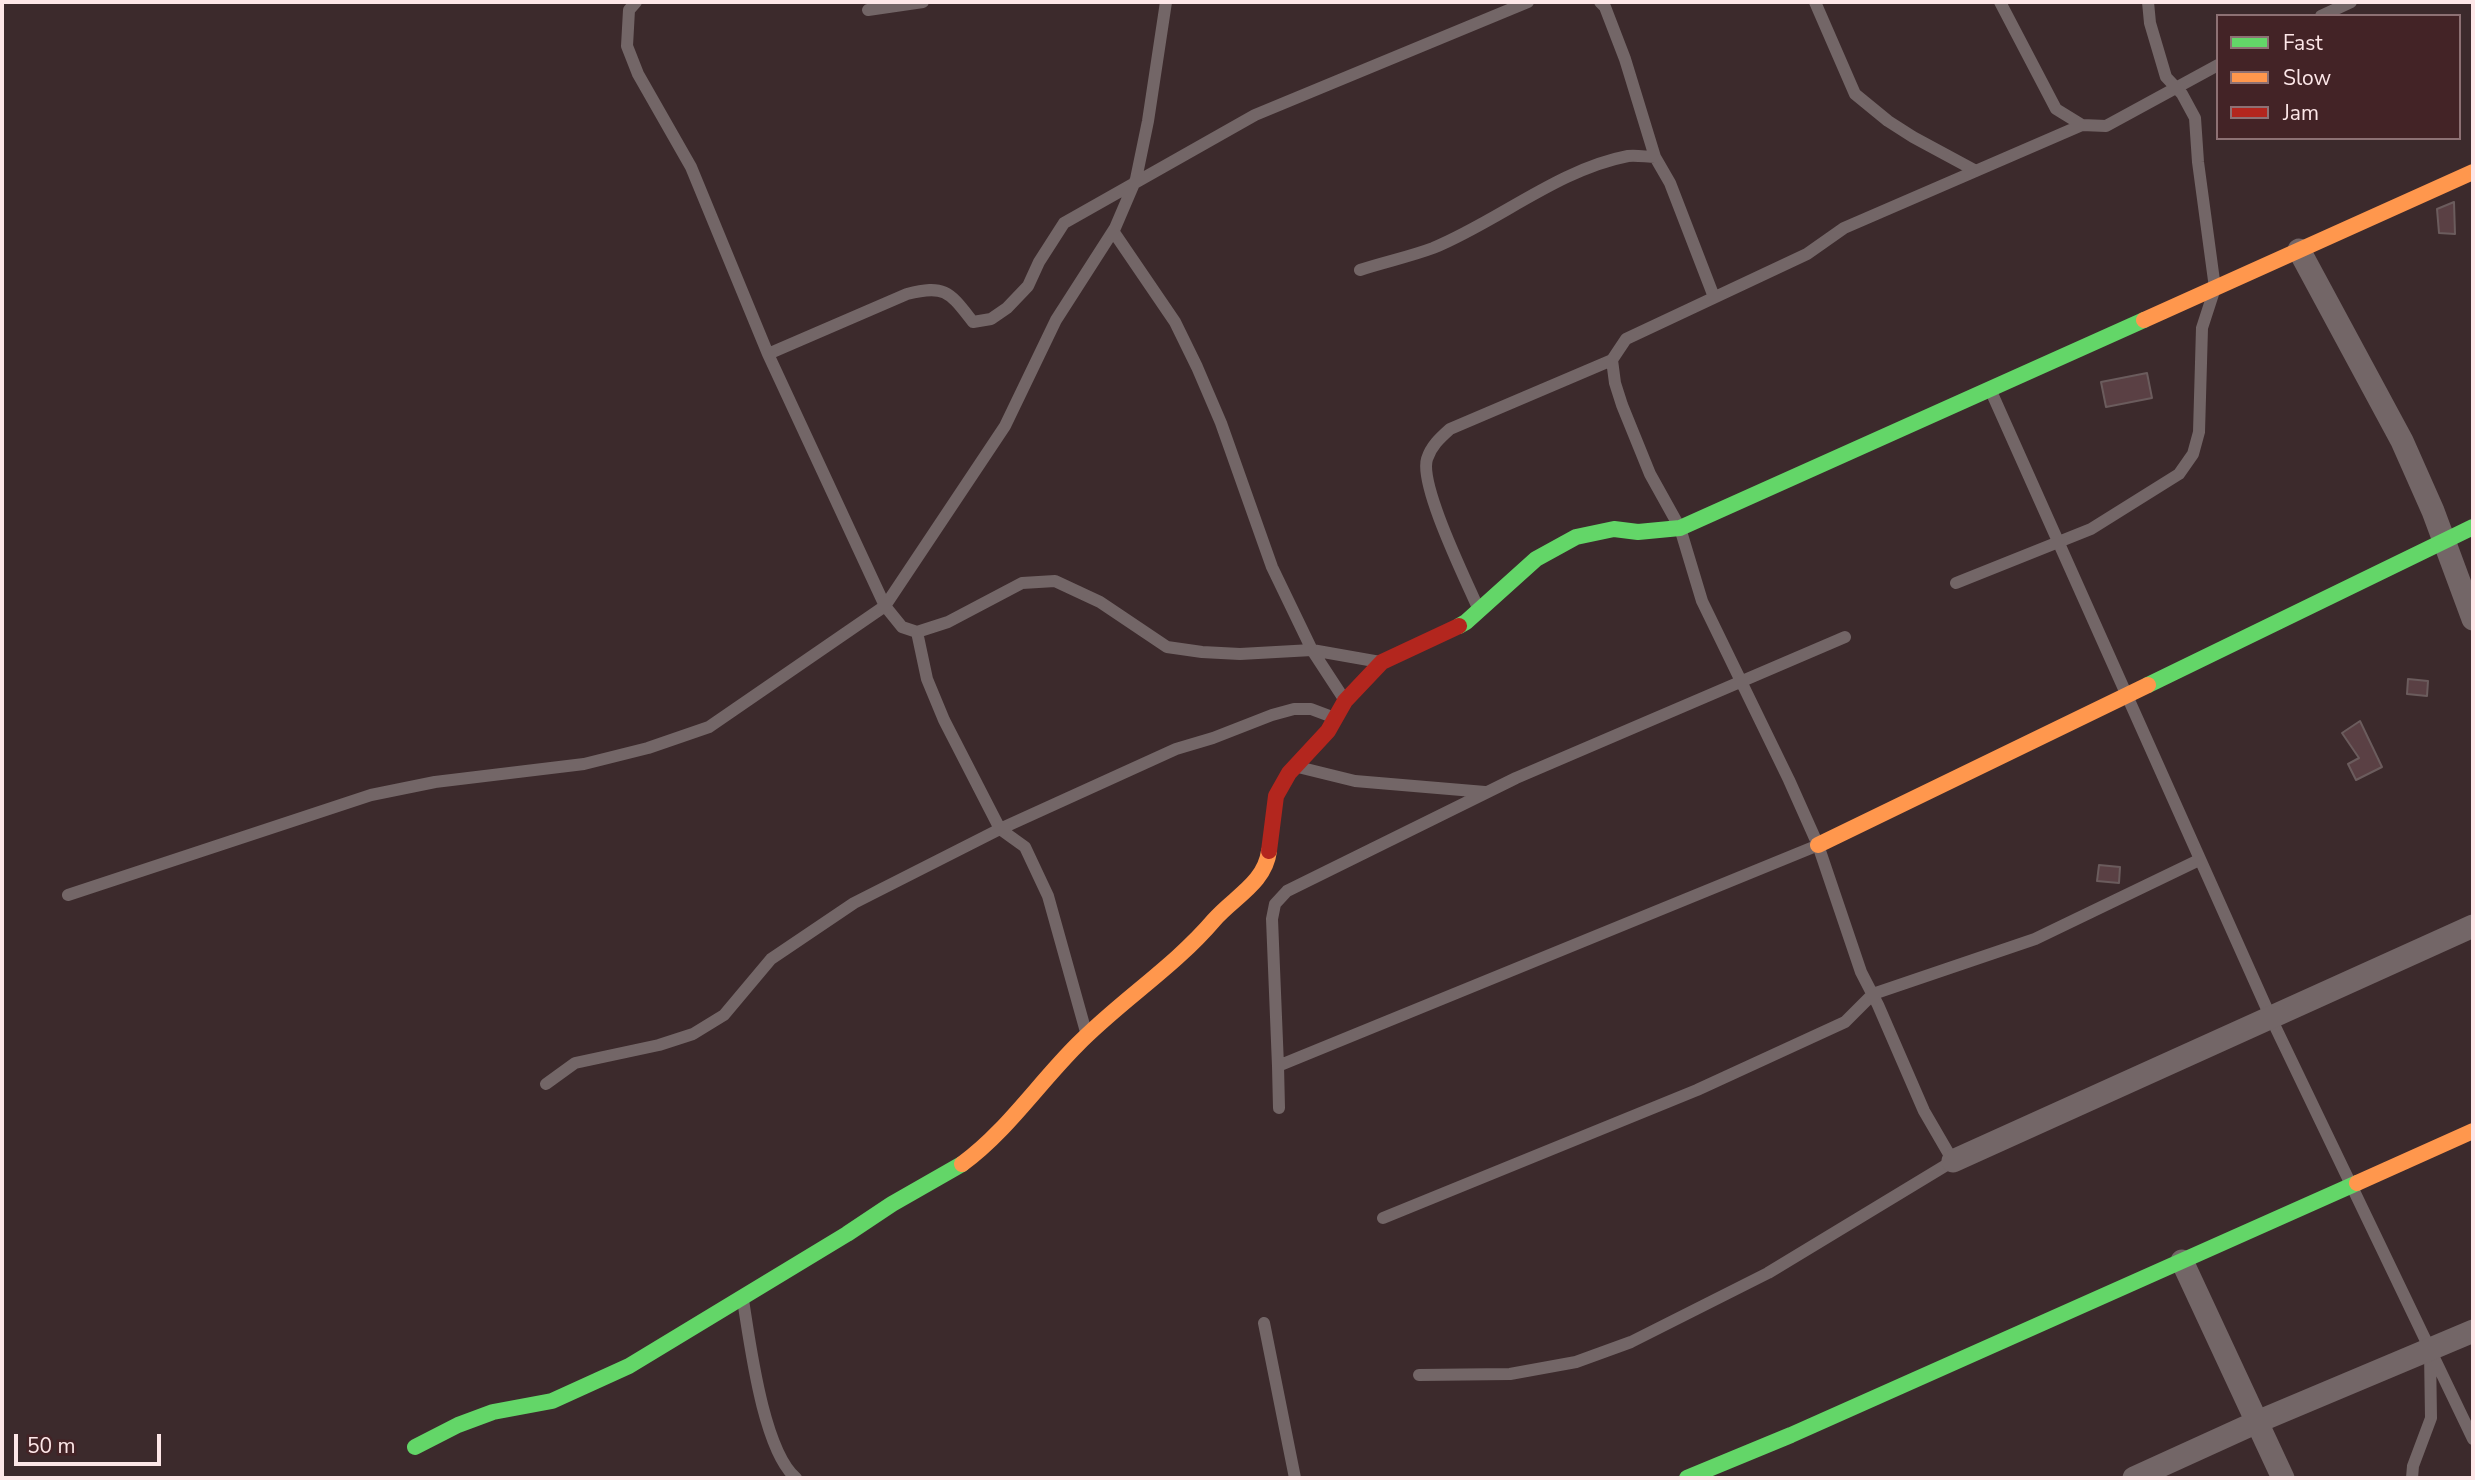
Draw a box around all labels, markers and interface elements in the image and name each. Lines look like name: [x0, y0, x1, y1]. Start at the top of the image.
legend: [2216, 14, 2461, 140]
text: Fast: [2283, 29, 2323, 57]
text: Slow: [2283, 64, 2331, 92]
text: Jam: [2283, 99, 2319, 127]
scale bar: [18, 1420, 164, 1464]
text: 50 m: [27, 1432, 76, 1460]

